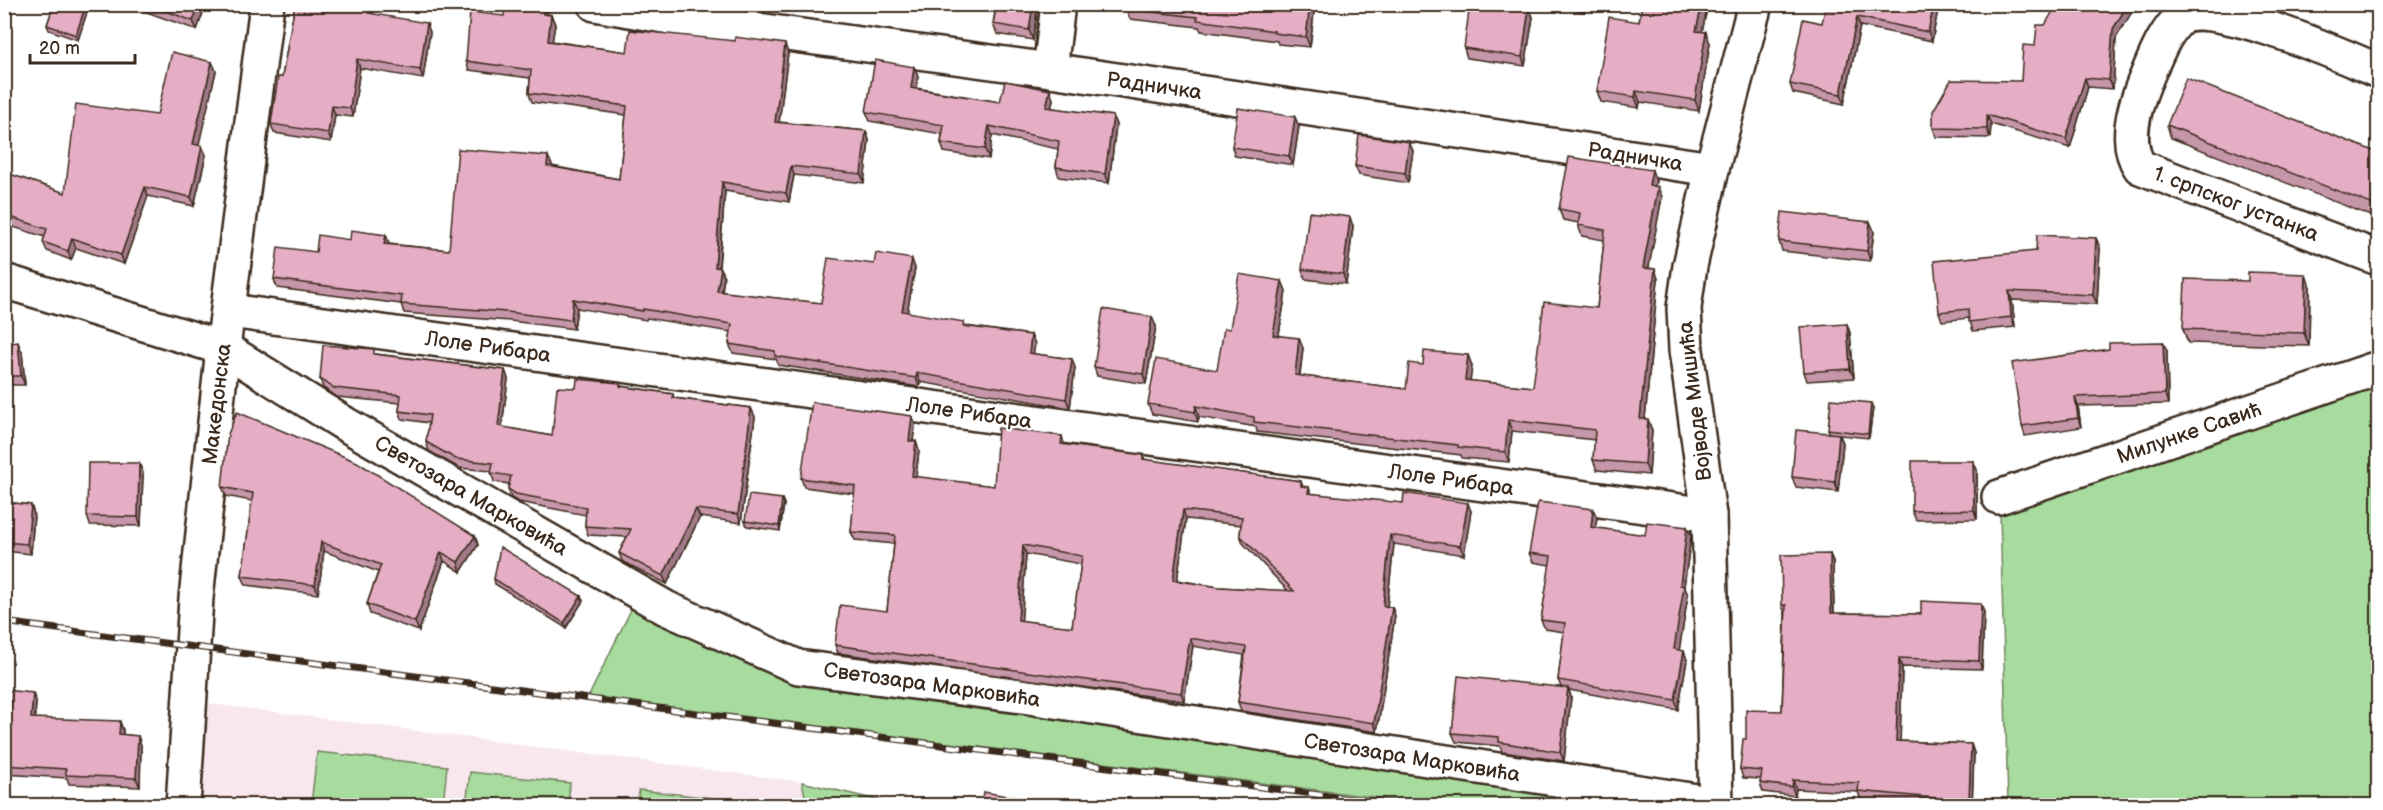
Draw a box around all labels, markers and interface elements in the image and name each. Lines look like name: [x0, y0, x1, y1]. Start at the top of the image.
scale bar: [30, 27, 135, 65]
text: 20 m: [39, 38, 80, 59]
street label: Радничка: [1105, 67, 1204, 105]
street label: Радничка: [1586, 137, 1685, 177]
street label: 1. српског устанка: [2150, 161, 2323, 247]
street label: Војводе Мишића: [1673, 319, 1717, 482]
street label: Лоле Рибара: [423, 326, 553, 368]
street label: Македонска: [197, 341, 237, 466]
street label: Лоле Рибара: [904, 392, 1034, 434]
street label: Милунке Савић: [2113, 397, 2265, 469]
street label: Светозара Марковића: [370, 431, 572, 562]
street label: Лоле Рибара: [1386, 459, 1516, 501]
street label: Светозара Марковића: [822, 657, 1043, 713]
street label: Светозара Марковића: [1302, 729, 1522, 788]

